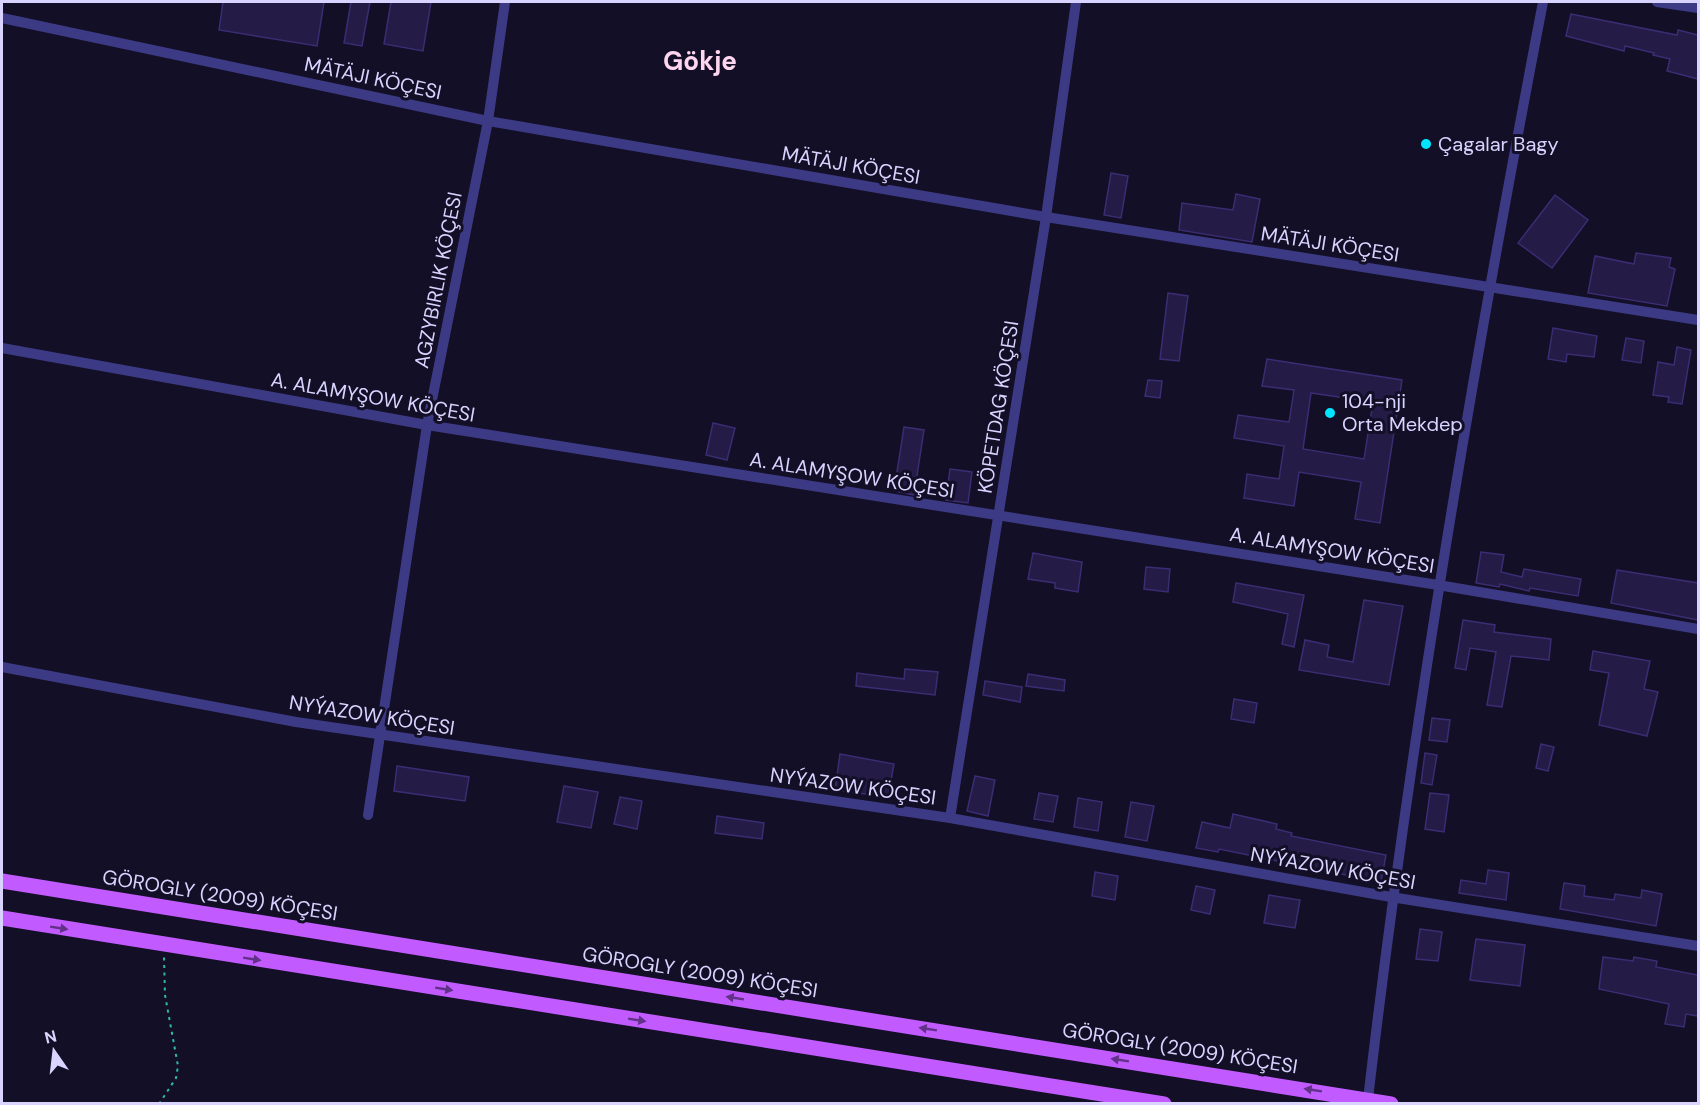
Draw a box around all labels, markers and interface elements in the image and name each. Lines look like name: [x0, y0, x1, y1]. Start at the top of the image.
district label: Gökje: [663, 44, 737, 78]
street label: MÄTÄJI KÖÇESI: [302, 51, 444, 105]
place label: Çagalar Bagy: [1438, 131, 1559, 157]
marker: Çagalar Bagy: [1419, 137, 1433, 151]
street label: MÄTÄJI KÖÇESI: [780, 140, 922, 190]
street label: AGZYBIRLIK KÖÇESI: [408, 190, 468, 370]
street label: MÄTÄJI KÖÇESI: [1259, 220, 1401, 268]
street label: KÖPETDAG KÖÇESI: [972, 319, 1024, 495]
street label: A. ALAMYŞOW KÖÇESI: [269, 366, 477, 428]
place label: 104-nji Orta Mekdep: [1342, 388, 1463, 437]
marker: 104-nji Orta Mekdep: [1323, 406, 1337, 420]
street label: A. ALAMYŞOW KÖÇESI: [748, 446, 956, 504]
street label: A. ALAMYŞOW KÖÇESI: [1228, 521, 1436, 579]
street label: NYÝAZOW KÖÇESI: [287, 689, 457, 741]
street label: NYÝAZOW KÖÇESI: [768, 761, 938, 811]
street label: NYÝAZOW KÖÇESI: [1248, 841, 1418, 895]
street label: GÖROGLY (2009) KÖÇESI: [101, 864, 339, 926]
one-way arrow: [50, 923, 69, 932]
street label: GÖROGLY (2009) KÖÇESI: [581, 941, 819, 1003]
one-way arrow: [242, 955, 261, 964]
one-way arrow: [435, 985, 454, 994]
one-way arrow: [726, 994, 745, 1003]
one-way arrow: [628, 1015, 647, 1024]
street label: GÖROGLY (2009) KÖÇESI: [1061, 1017, 1299, 1079]
north arrow: [24, 1021, 84, 1081]
text: N: [42, 1025, 59, 1049]
one-way arrow: [918, 1025, 937, 1034]
one-way arrow: [1111, 1055, 1130, 1064]
one-way arrow: [1303, 1086, 1322, 1095]

